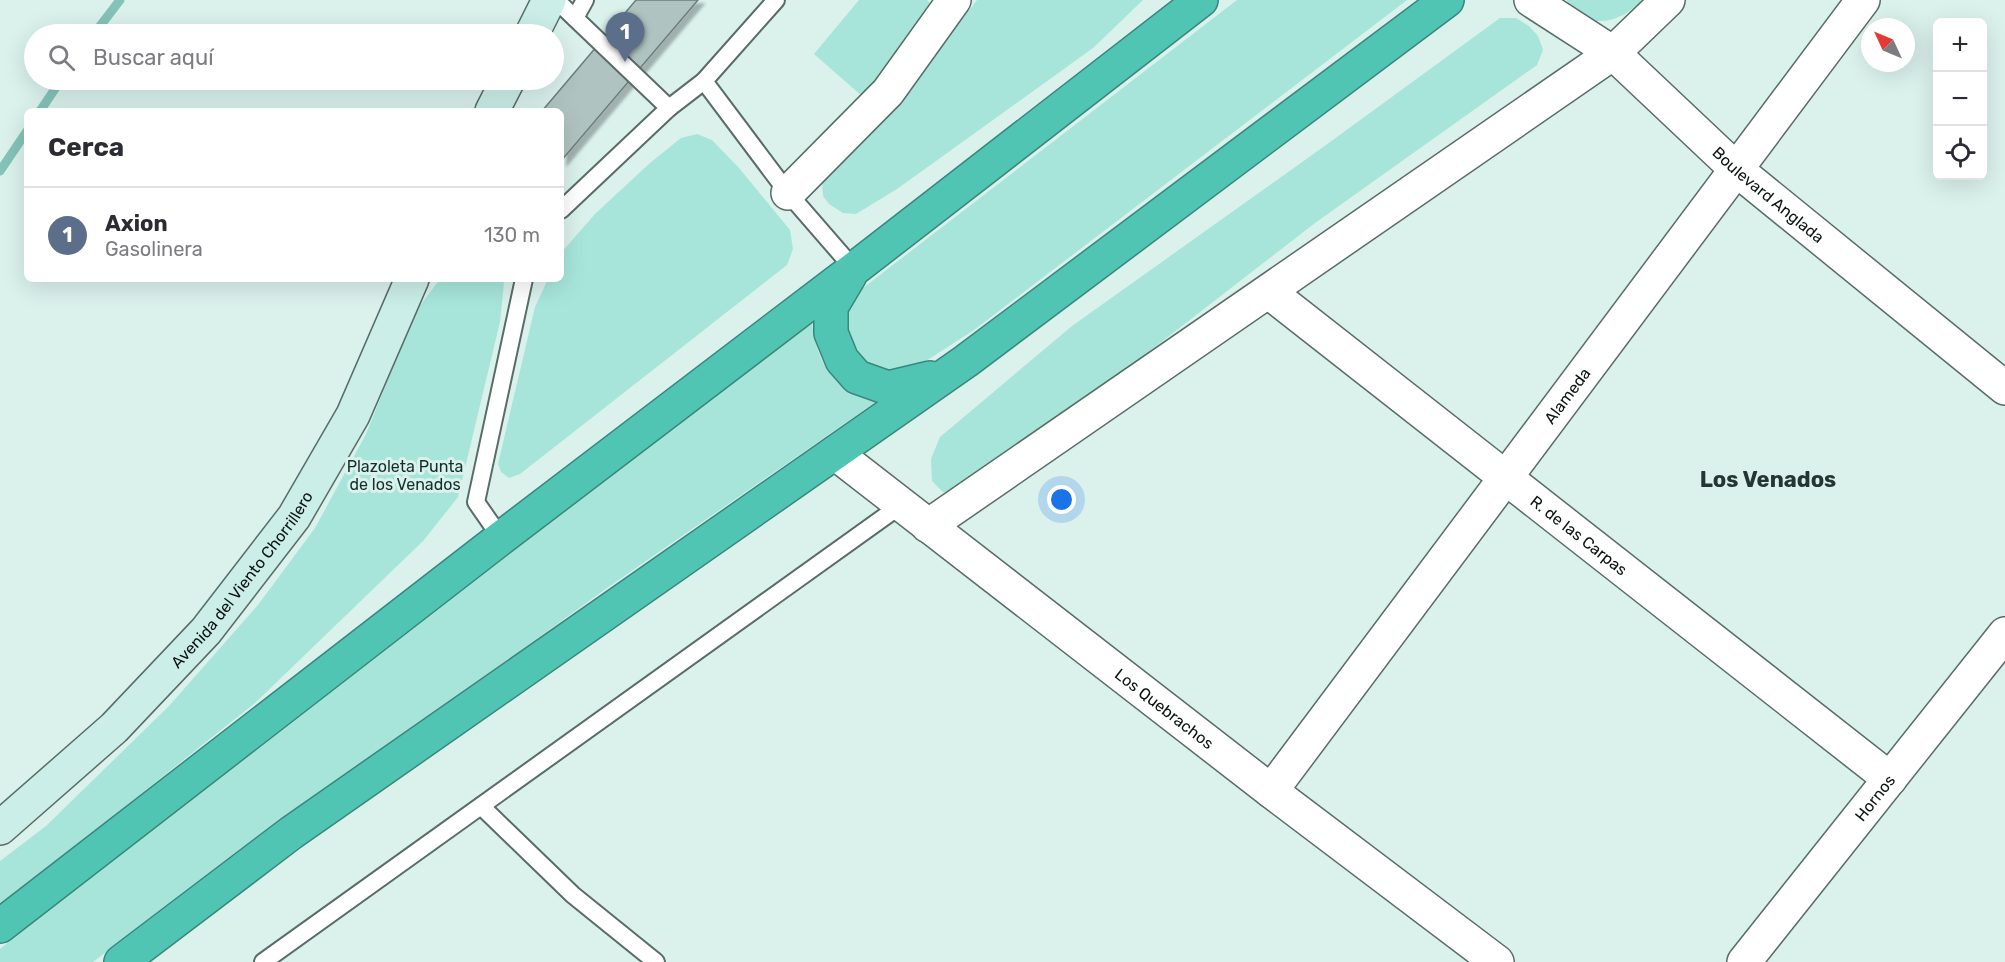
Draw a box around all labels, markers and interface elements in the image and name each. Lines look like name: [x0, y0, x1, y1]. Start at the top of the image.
pin: 1: [606, 13, 644, 62]
north arrow: [1861, 18, 1915, 72]
map controls: [1933, 18, 1987, 180]
button: +: [1933, 18, 1987, 72]
search box: [24, 24, 564, 90]
icon: search: [45, 41, 78, 74]
text: Buscar aquí: [93, 44, 214, 71]
button: −: [1933, 72, 1987, 126]
button: locate: [1933, 126, 1987, 180]
text: Cerca: [48, 132, 124, 163]
street label: Boulevard Anglada: [1709, 143, 1828, 247]
text: Axion: [105, 210, 168, 237]
text: 1: [63, 223, 72, 247]
text: 130 m: [484, 223, 540, 247]
text: Gasolinera: [105, 237, 203, 261]
street label: Alameda: [1540, 364, 1594, 427]
park label: Plazoleta Punta de los Venados: [347, 457, 463, 494]
district label: Los Venados: [1700, 466, 1836, 493]
your location: [1047, 485, 1076, 514]
street label: Avenida del Viento Chorrillero: [167, 488, 316, 672]
street label: R. de las Carpas: [1527, 491, 1631, 579]
street label: Los Quebrachos: [1111, 664, 1218, 753]
street label: Hornos: [1851, 771, 1899, 825]

